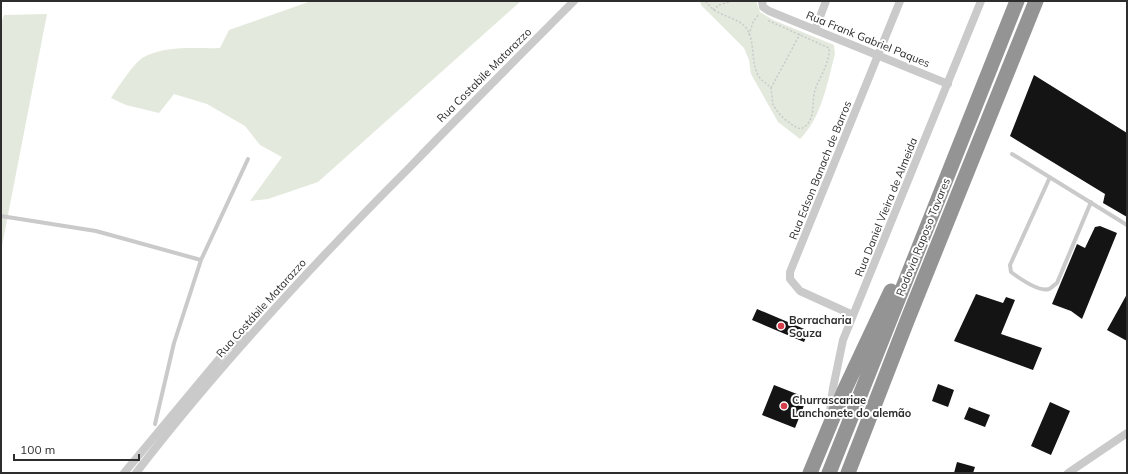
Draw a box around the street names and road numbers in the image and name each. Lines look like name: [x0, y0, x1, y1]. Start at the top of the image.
street label: Rua Frank Gabriel Paques: [804, 8, 932, 70]
street label: Rua Costabile Matarazzo: [434, 25, 534, 125]
street label: Rua Edson Banach de Barros: [786, 98, 854, 242]
street label: Rua Daniel Vieira de Almeida: [852, 135, 920, 279]
street label: Rodovia Raposo Tavares: [893, 176, 953, 298]
street label: Rua Costábile Matarazzo: [213, 256, 309, 360]

